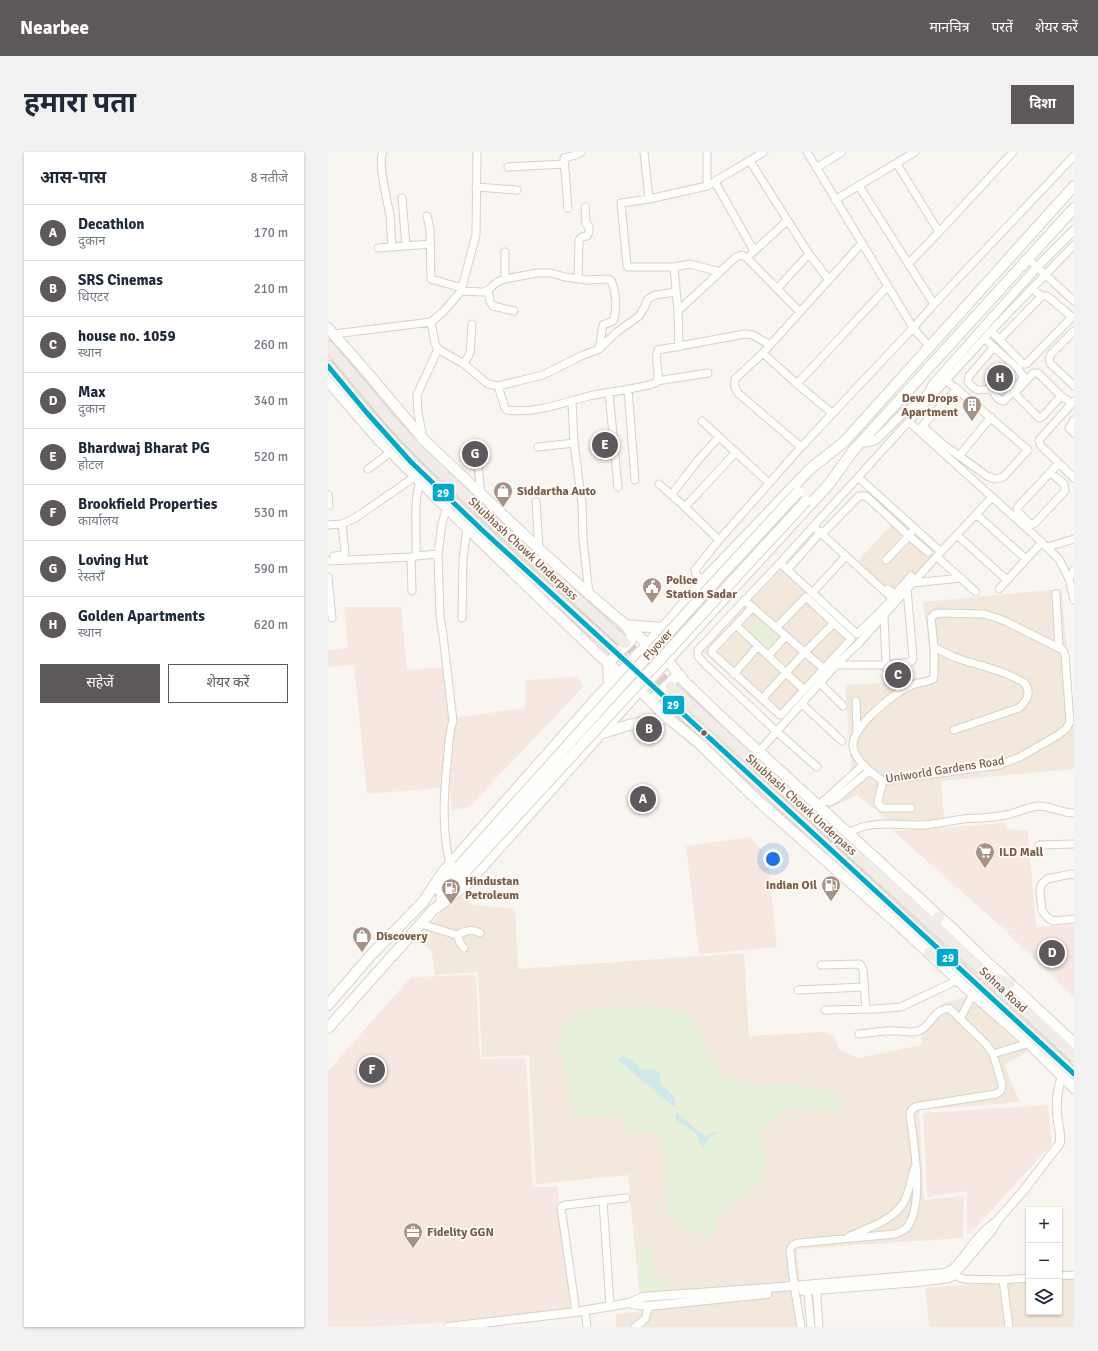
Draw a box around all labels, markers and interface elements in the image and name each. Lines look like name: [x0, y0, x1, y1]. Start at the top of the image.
text: Nearbee: [20, 16, 89, 40]
text: मानचित्र: [929, 19, 969, 36]
text: परतें: [991, 19, 1013, 36]
text: शेयर करें: [1035, 19, 1078, 36]
button: दिशा: [1011, 85, 1074, 124]
text: हमारा पता: [24, 86, 136, 120]
text: आस-पास: [40, 167, 106, 188]
text: 8 नतीजे: [250, 170, 288, 186]
text: Decathlon: [78, 215, 145, 233]
text: A: [49, 225, 57, 241]
text: 170 m: [254, 225, 288, 241]
text: दुकान: [78, 233, 105, 249]
text: SRS Cinemas: [78, 271, 163, 289]
text: B: [49, 281, 57, 297]
text: 210 m: [254, 281, 288, 297]
text: थिएटर: [78, 289, 109, 305]
text: house no. 1059: [78, 327, 175, 345]
text: C: [49, 337, 57, 353]
text: 260 m: [254, 337, 288, 353]
text: स्थान: [78, 345, 102, 361]
pin: H: [987, 363, 1013, 393]
text: Max: [78, 383, 105, 401]
place label: Dew Drops Apartment: [901, 391, 959, 420]
text: D: [49, 393, 57, 409]
text: 340 m: [254, 393, 288, 409]
building icon: Dew Drops Apartment: [961, 394, 983, 422]
text: दुकान: [78, 401, 105, 417]
pin: E: [592, 430, 618, 460]
text: Bhardwaj Bharat PG: [78, 439, 210, 457]
pin: G: [462, 439, 488, 469]
text: E: [49, 449, 57, 465]
text: 520 m: [254, 449, 288, 465]
text: होटल: [78, 457, 104, 473]
shop icon: Siddartha Auto: [492, 480, 514, 508]
line badge: 29: [432, 483, 455, 502]
place label: Siddartha Auto: [517, 484, 596, 499]
text: 29: [437, 487, 449, 500]
street label: Shubhash Chowk Underpass: [465, 494, 581, 604]
text: Brookfield Properties: [78, 495, 217, 513]
text: F: [50, 505, 56, 521]
text: 530 m: [254, 505, 288, 521]
text: कार्यालय: [78, 513, 119, 529]
text: Loving Hut: [78, 551, 148, 569]
text: G: [49, 561, 57, 577]
text: 590 m: [254, 561, 288, 577]
text: रेस्तराँ: [78, 569, 104, 585]
place label: Police Station Sadar: [666, 573, 737, 602]
public building icon: Police Station Sadar: [641, 576, 663, 604]
text: Golden Apartments: [78, 607, 205, 625]
text: H: [49, 617, 57, 633]
text: 620 m: [254, 617, 288, 633]
text: स्थान: [78, 625, 102, 641]
street label: Flyover: [640, 626, 676, 664]
pin: C: [885, 660, 911, 690]
button: सहेजें: [40, 664, 160, 703]
button: शेयर करें: [168, 664, 288, 703]
line badge: 29: [662, 695, 685, 715]
text: 29: [667, 699, 679, 712]
pin: B: [636, 714, 662, 744]
unlabelled marker: [699, 728, 709, 738]
street label: Shubhash Chowk Underpass: [742, 751, 860, 859]
street label: Uniworld Gardens Road: [885, 753, 1005, 787]
pin: A: [630, 784, 656, 814]
supermarket icon: ILD Mall: [974, 841, 996, 869]
place label: ILD Mall: [999, 845, 1043, 860]
your location: [763, 849, 783, 869]
place label: Hindustan Petroleum: [465, 874, 519, 903]
fuel station icon: Indian Oil: [820, 874, 842, 902]
fuel station icon: Hindustan Petroleum: [440, 877, 462, 905]
place label: Indian Oil: [766, 878, 817, 893]
shop icon: Discovery: [351, 925, 373, 953]
place label: Discovery: [376, 929, 427, 944]
pin: D: [1039, 938, 1065, 968]
line badge: 29: [936, 948, 959, 967]
text: 29: [942, 952, 954, 965]
street label: Sohna Road: [976, 964, 1030, 1016]
pin: F: [359, 1055, 385, 1085]
map controls: [1026, 1207, 1062, 1315]
button: +: [1026, 1207, 1062, 1243]
office icon: Fidelity GGN: [402, 1221, 424, 1249]
place label: Fidelity GGN: [427, 1225, 494, 1240]
button: −: [1026, 1243, 1062, 1279]
button: layers: [1026, 1279, 1062, 1315]

